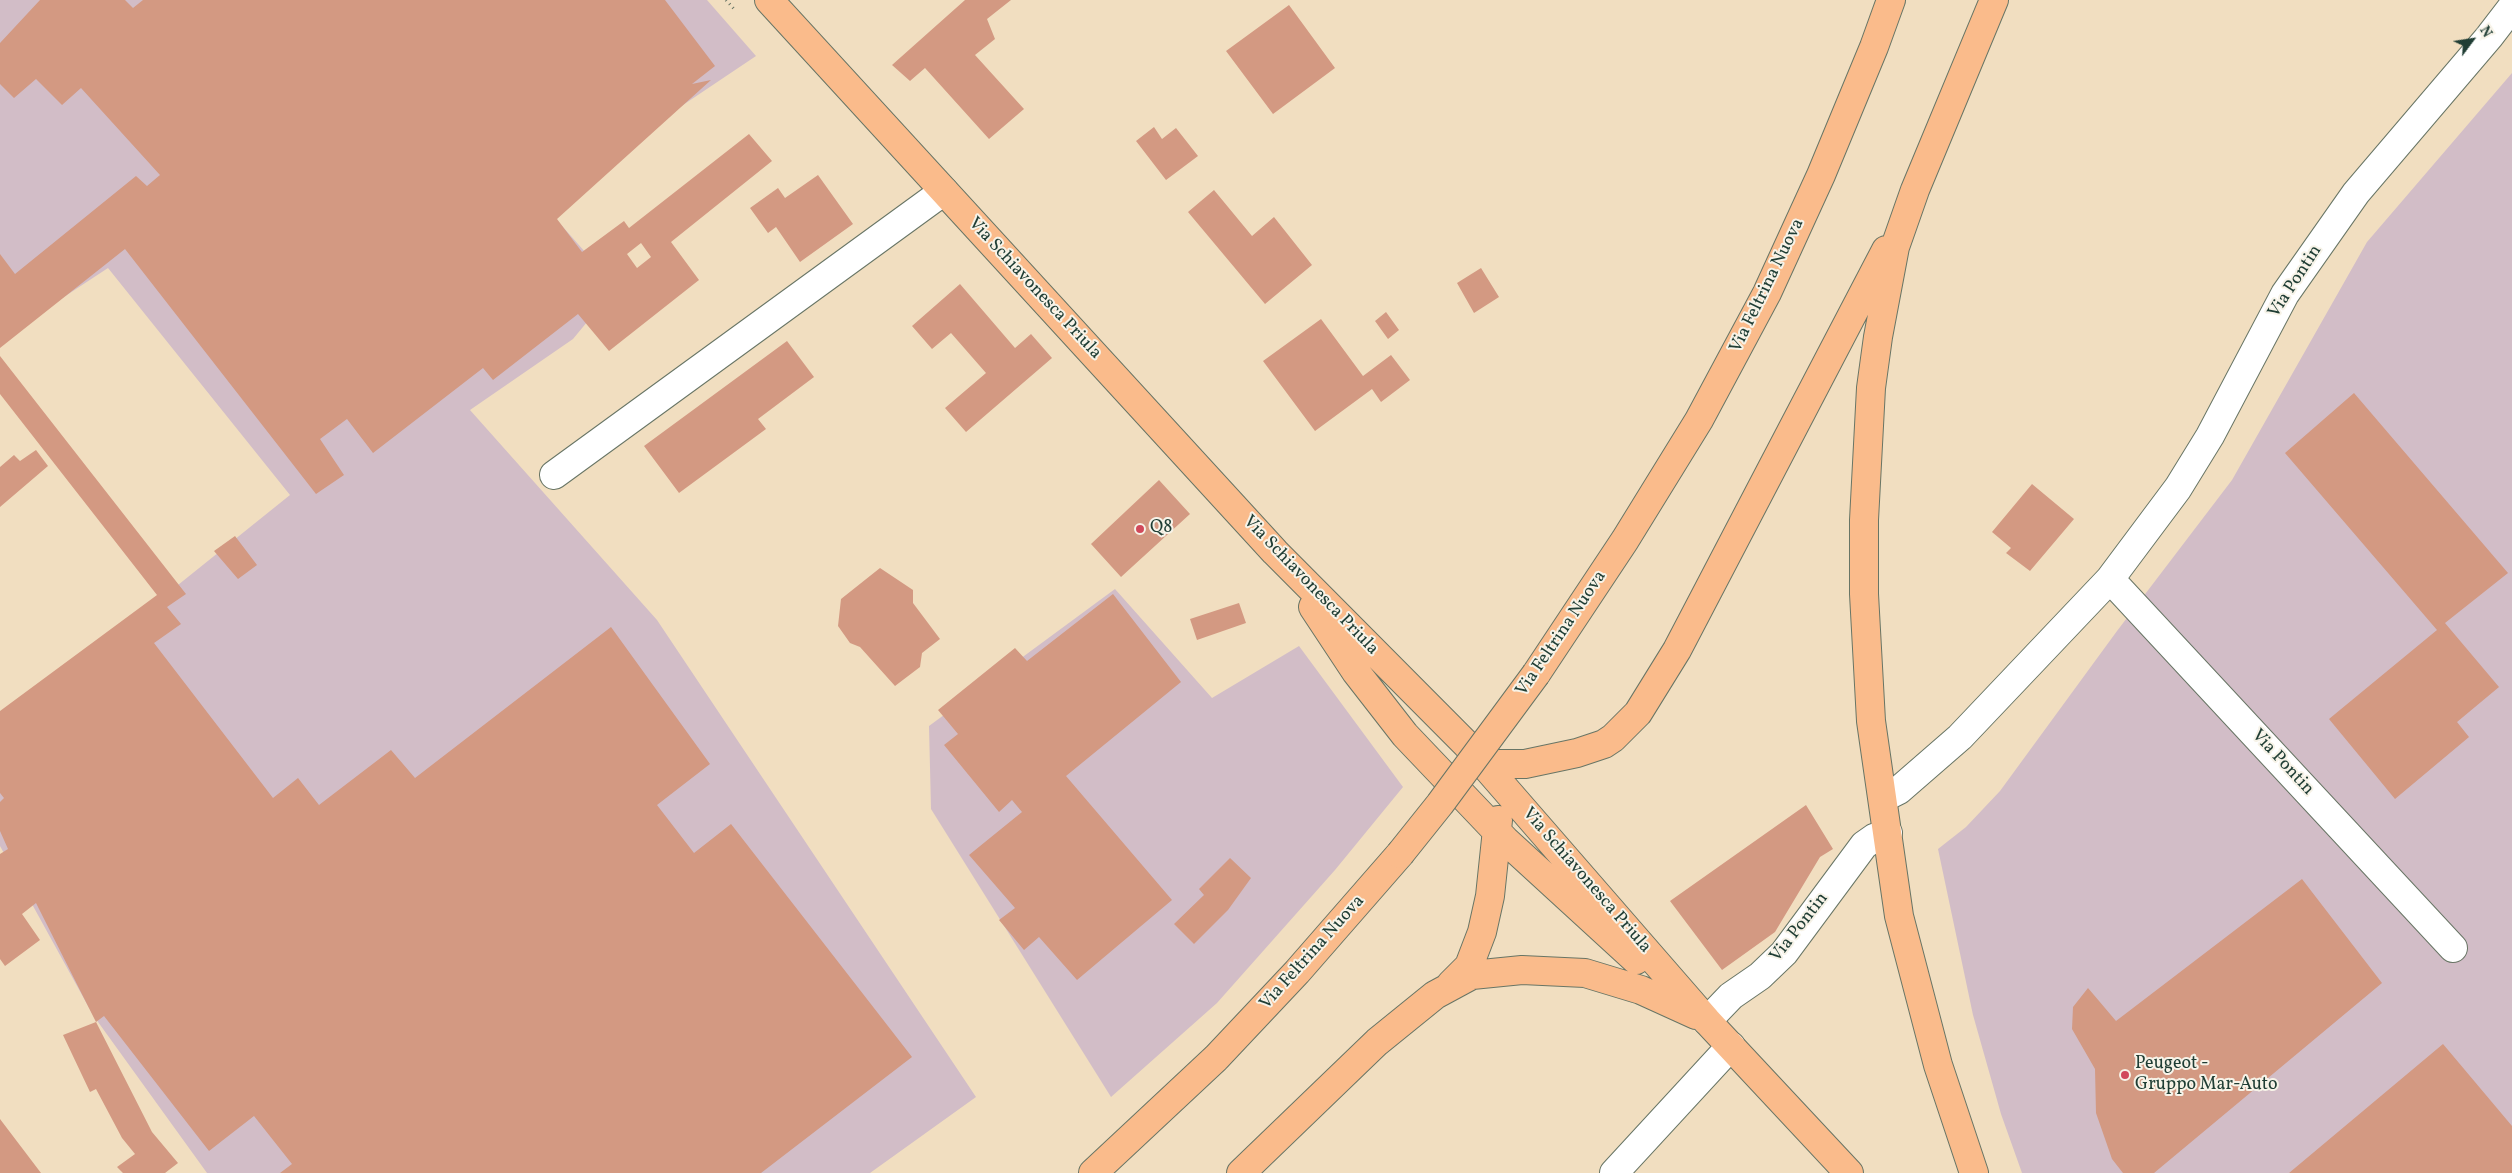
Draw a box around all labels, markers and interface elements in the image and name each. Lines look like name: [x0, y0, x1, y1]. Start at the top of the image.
north arrow: [2447, 15, 2497, 65]
text: N: [2475, 23, 2496, 41]
street label: Via Schiavonesca Priula: [963, 214, 1105, 364]
street label: Via Feltrina Nuova: [1726, 215, 1810, 357]
street label: Via Pontin: [2265, 242, 2327, 322]
street label: Via Schiavonesca Priula: [1238, 512, 1382, 660]
place label: Q8: [1150, 518, 1172, 540]
marker: Q8: [1134, 523, 1146, 535]
street label: Via Feltrina Nuova: [1512, 567, 1612, 701]
street label: Via Pontin: [2246, 726, 2318, 800]
street label: Via Schiavonesca Priula: [1517, 804, 1655, 958]
street label: Via Pontin: [1766, 889, 1834, 967]
street label: Via Feltrina Nuova: [1256, 891, 1370, 1015]
place label: Peugeot - Gruppo Mar-Auto: [2135, 1054, 2278, 1096]
marker: Peugeot - Gruppo Mar-Auto: [2119, 1069, 2131, 1081]

